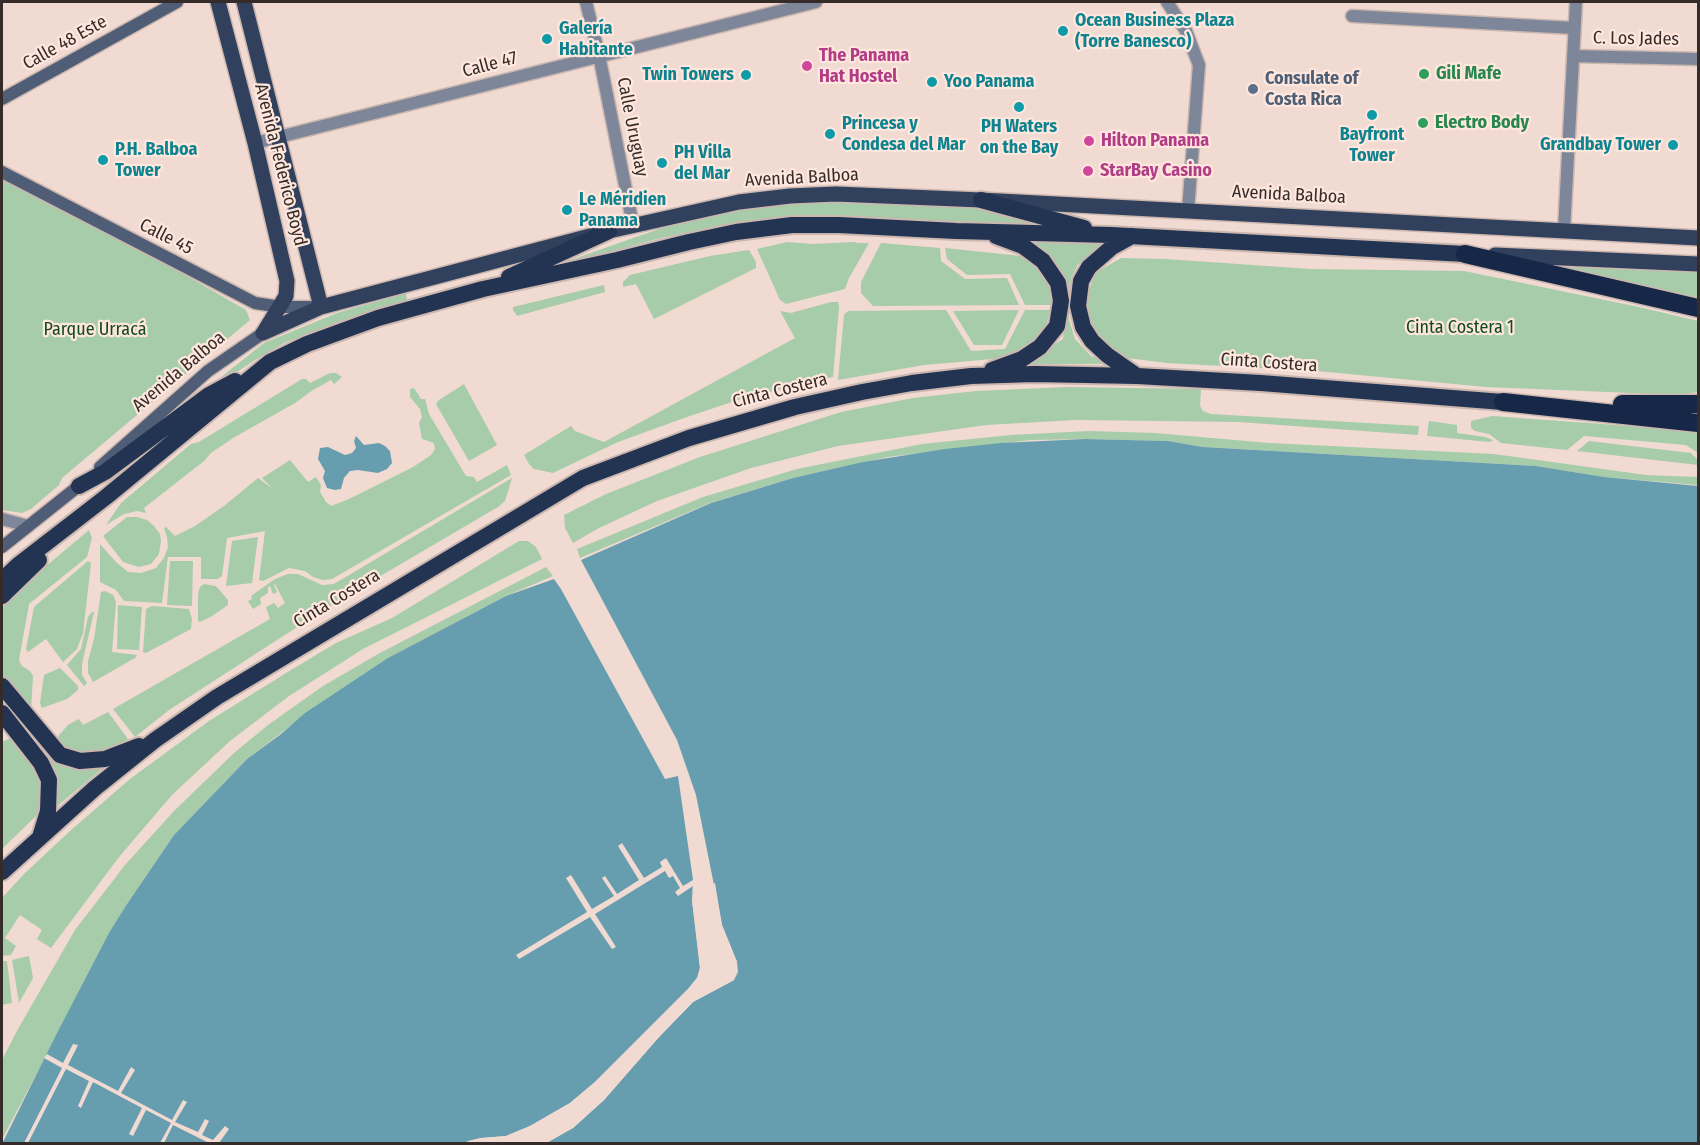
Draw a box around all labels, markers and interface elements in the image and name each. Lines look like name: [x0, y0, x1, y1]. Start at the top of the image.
place label: Ocean Business Plaza (Torre Banesco): [1075, 10, 1234, 52]
street label: Calle 48 Este: [19, 11, 111, 75]
place label: Galería Habitante: [559, 18, 633, 60]
marker: Ocean Business Plaza (Torre Banesco): [1056, 24, 1070, 38]
street label: C. Los Jades: [1593, 27, 1679, 51]
marker: Galería Habitante: [540, 32, 554, 46]
place label: The Panama Hat Hostel: [819, 45, 909, 88]
street label: Calle 47: [460, 47, 520, 83]
marker: The Panama Hat Hostel: [800, 59, 814, 73]
place label: Gili Mafe: [1436, 63, 1501, 85]
place label: Twin Towers: [642, 64, 734, 86]
marker: Gili Mafe: [1417, 67, 1431, 81]
marker: Twin Towers: [739, 68, 753, 82]
place label: Consulate of Costa Rica: [1265, 68, 1359, 110]
place label: Yoo Panama: [944, 71, 1034, 93]
marker: Yoo Panama: [925, 75, 939, 89]
street label: Calle Uruguay: [612, 76, 652, 178]
street label: Avenida Federico Boyd: [249, 82, 311, 248]
marker: Consulate of Costa Rica: [1246, 82, 1260, 96]
marker: PH Waters on the Bay: [1012, 100, 1026, 114]
marker: Bayfront Tower: [1365, 108, 1379, 122]
place label: Electro Body: [1435, 112, 1529, 134]
place label: Princesa y Condesa del Mar: [842, 113, 966, 156]
place label: PH Waters on the Bay: [980, 116, 1058, 158]
marker: Electro Body: [1416, 116, 1430, 130]
place label: Bayfront Tower: [1340, 124, 1404, 166]
marker: Princesa y Condesa del Mar: [823, 127, 837, 141]
place label: Hilton Panama: [1101, 130, 1209, 152]
marker: Hilton Panama: [1082, 134, 1096, 148]
place label: Grandbay Tower: [1540, 134, 1661, 156]
marker: Grandbay Tower: [1666, 138, 1680, 152]
place label: P.H. Balboa Tower: [115, 139, 197, 182]
place label: PH Villa del Mar: [674, 142, 731, 184]
marker: P.H. Balboa Tower: [96, 153, 110, 167]
marker: PH Villa del Mar: [655, 156, 669, 170]
place label: StarBay Casino: [1100, 160, 1212, 182]
street label: Avenida Balboa: [745, 164, 859, 192]
marker: StarBay Casino: [1081, 164, 1095, 178]
street label: Avenida Balboa: [1232, 181, 1346, 209]
place label: Le Méridien Panama: [579, 189, 666, 232]
marker: Le Méridien Panama: [560, 203, 574, 217]
street label: Calle 45: [136, 214, 196, 260]
park label: Cinta Costera 1: [1406, 317, 1514, 339]
park label: Parque Urracá: [43, 319, 147, 341]
street label: Avenida Balboa: [128, 327, 230, 417]
street label: Cinta Costera: [1220, 349, 1318, 377]
street label: Cinta Costera: [730, 369, 830, 413]
street label: Cinta Costera: [290, 565, 384, 633]

